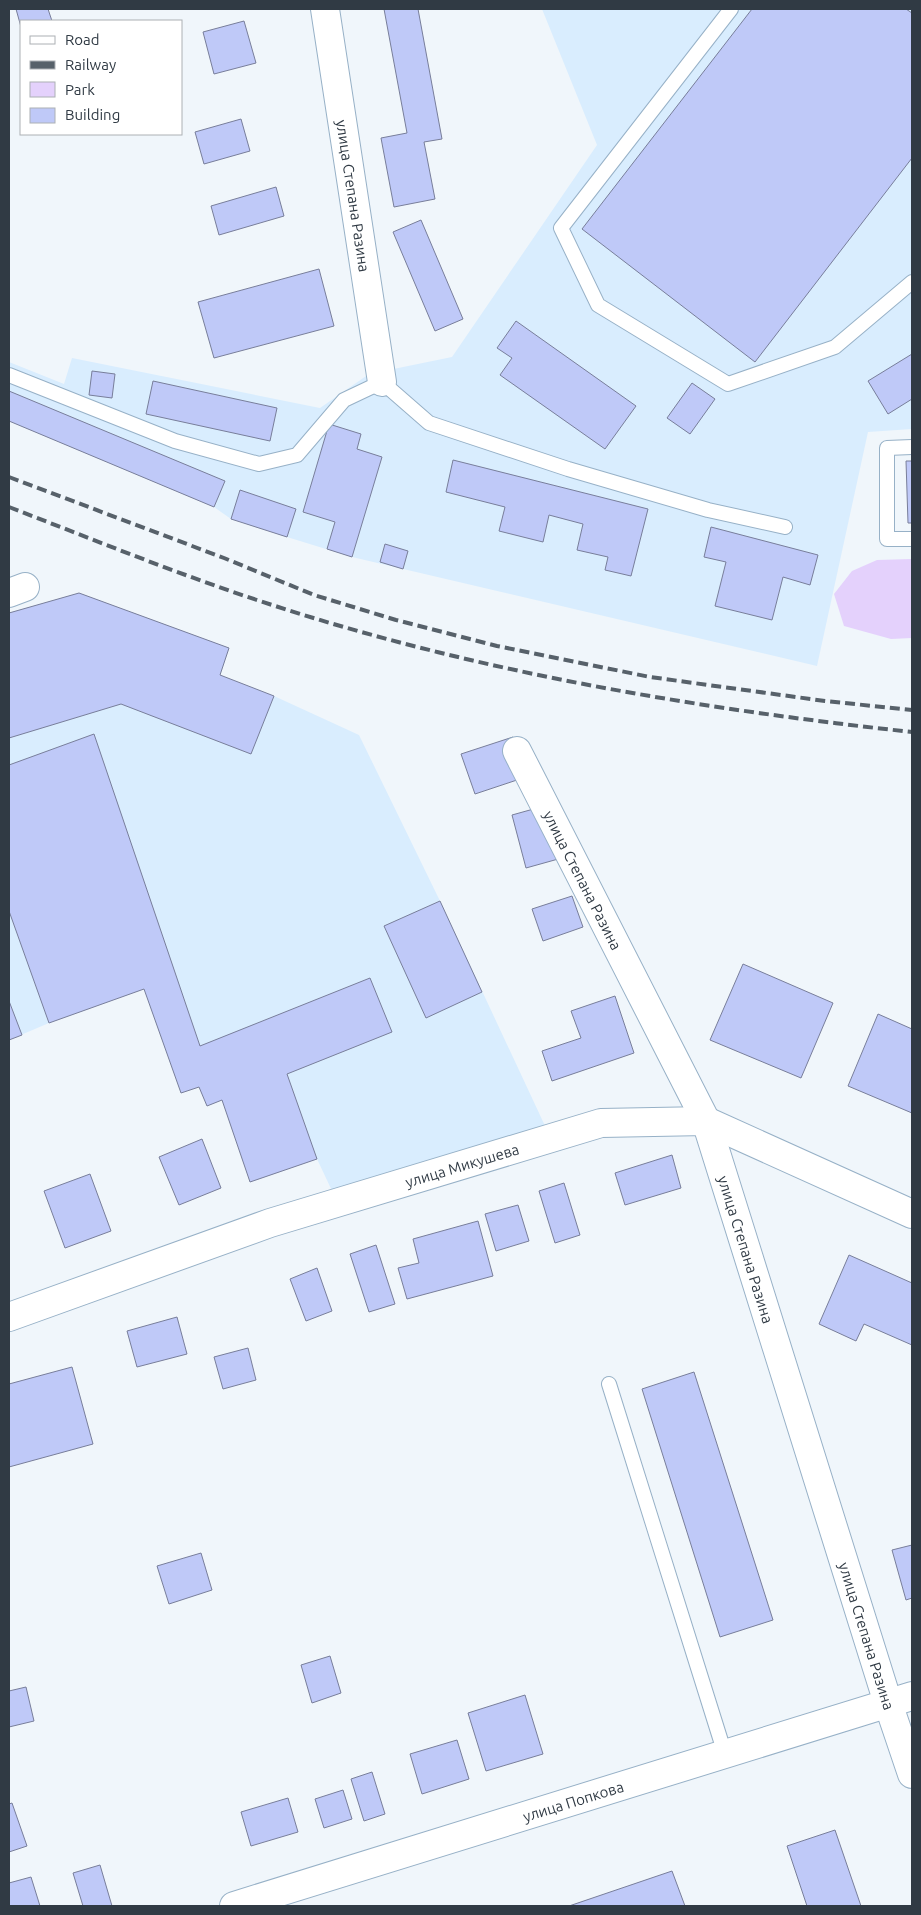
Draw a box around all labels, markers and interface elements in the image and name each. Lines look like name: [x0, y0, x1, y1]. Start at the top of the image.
legend: [20, 20, 182, 135]
text: Road: [65, 31, 100, 48]
text: Railway: [65, 56, 116, 73]
text: Park: [65, 81, 95, 98]
text: Building: [65, 106, 120, 123]
street label: улица Степана Разина: [334, 119, 374, 273]
street label: улица Степана Разина: [540, 808, 626, 952]
street label: улица Микушева: [403, 1140, 521, 1190]
street label: улица Степана Разина: [715, 1173, 777, 1325]
street label: улица Степана Разина: [836, 1560, 898, 1712]
street label: улица Попкова: [521, 1777, 626, 1825]

